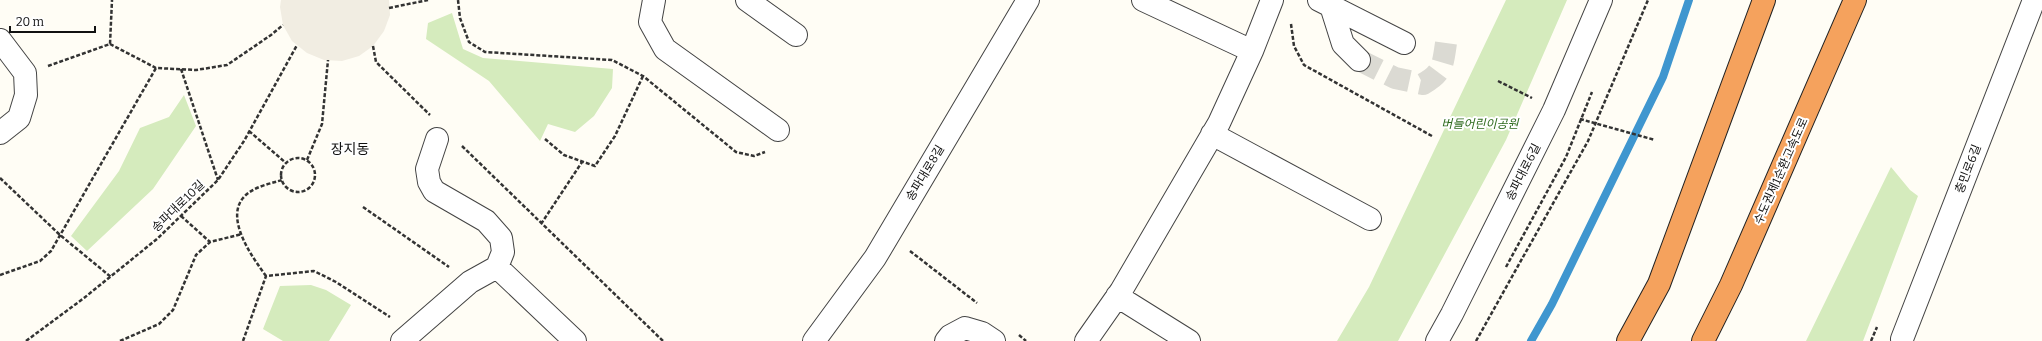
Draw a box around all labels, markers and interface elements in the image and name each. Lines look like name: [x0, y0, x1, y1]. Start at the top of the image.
scale bar: [10, 8, 95, 34]
text: 20 m: [16, 15, 45, 29]
street label: 수도권제1순환고속도로: [1751, 115, 1811, 227]
park label: 버들어린이공원: [1441, 117, 1520, 131]
district label: 장지동: [331, 141, 369, 158]
street label: 송파대로6길: [1503, 141, 1543, 203]
street label: 송파대로8길: [903, 143, 947, 203]
street label: 충민로6길: [1952, 143, 1984, 195]
street label: 송파대로10길: [149, 177, 207, 235]

